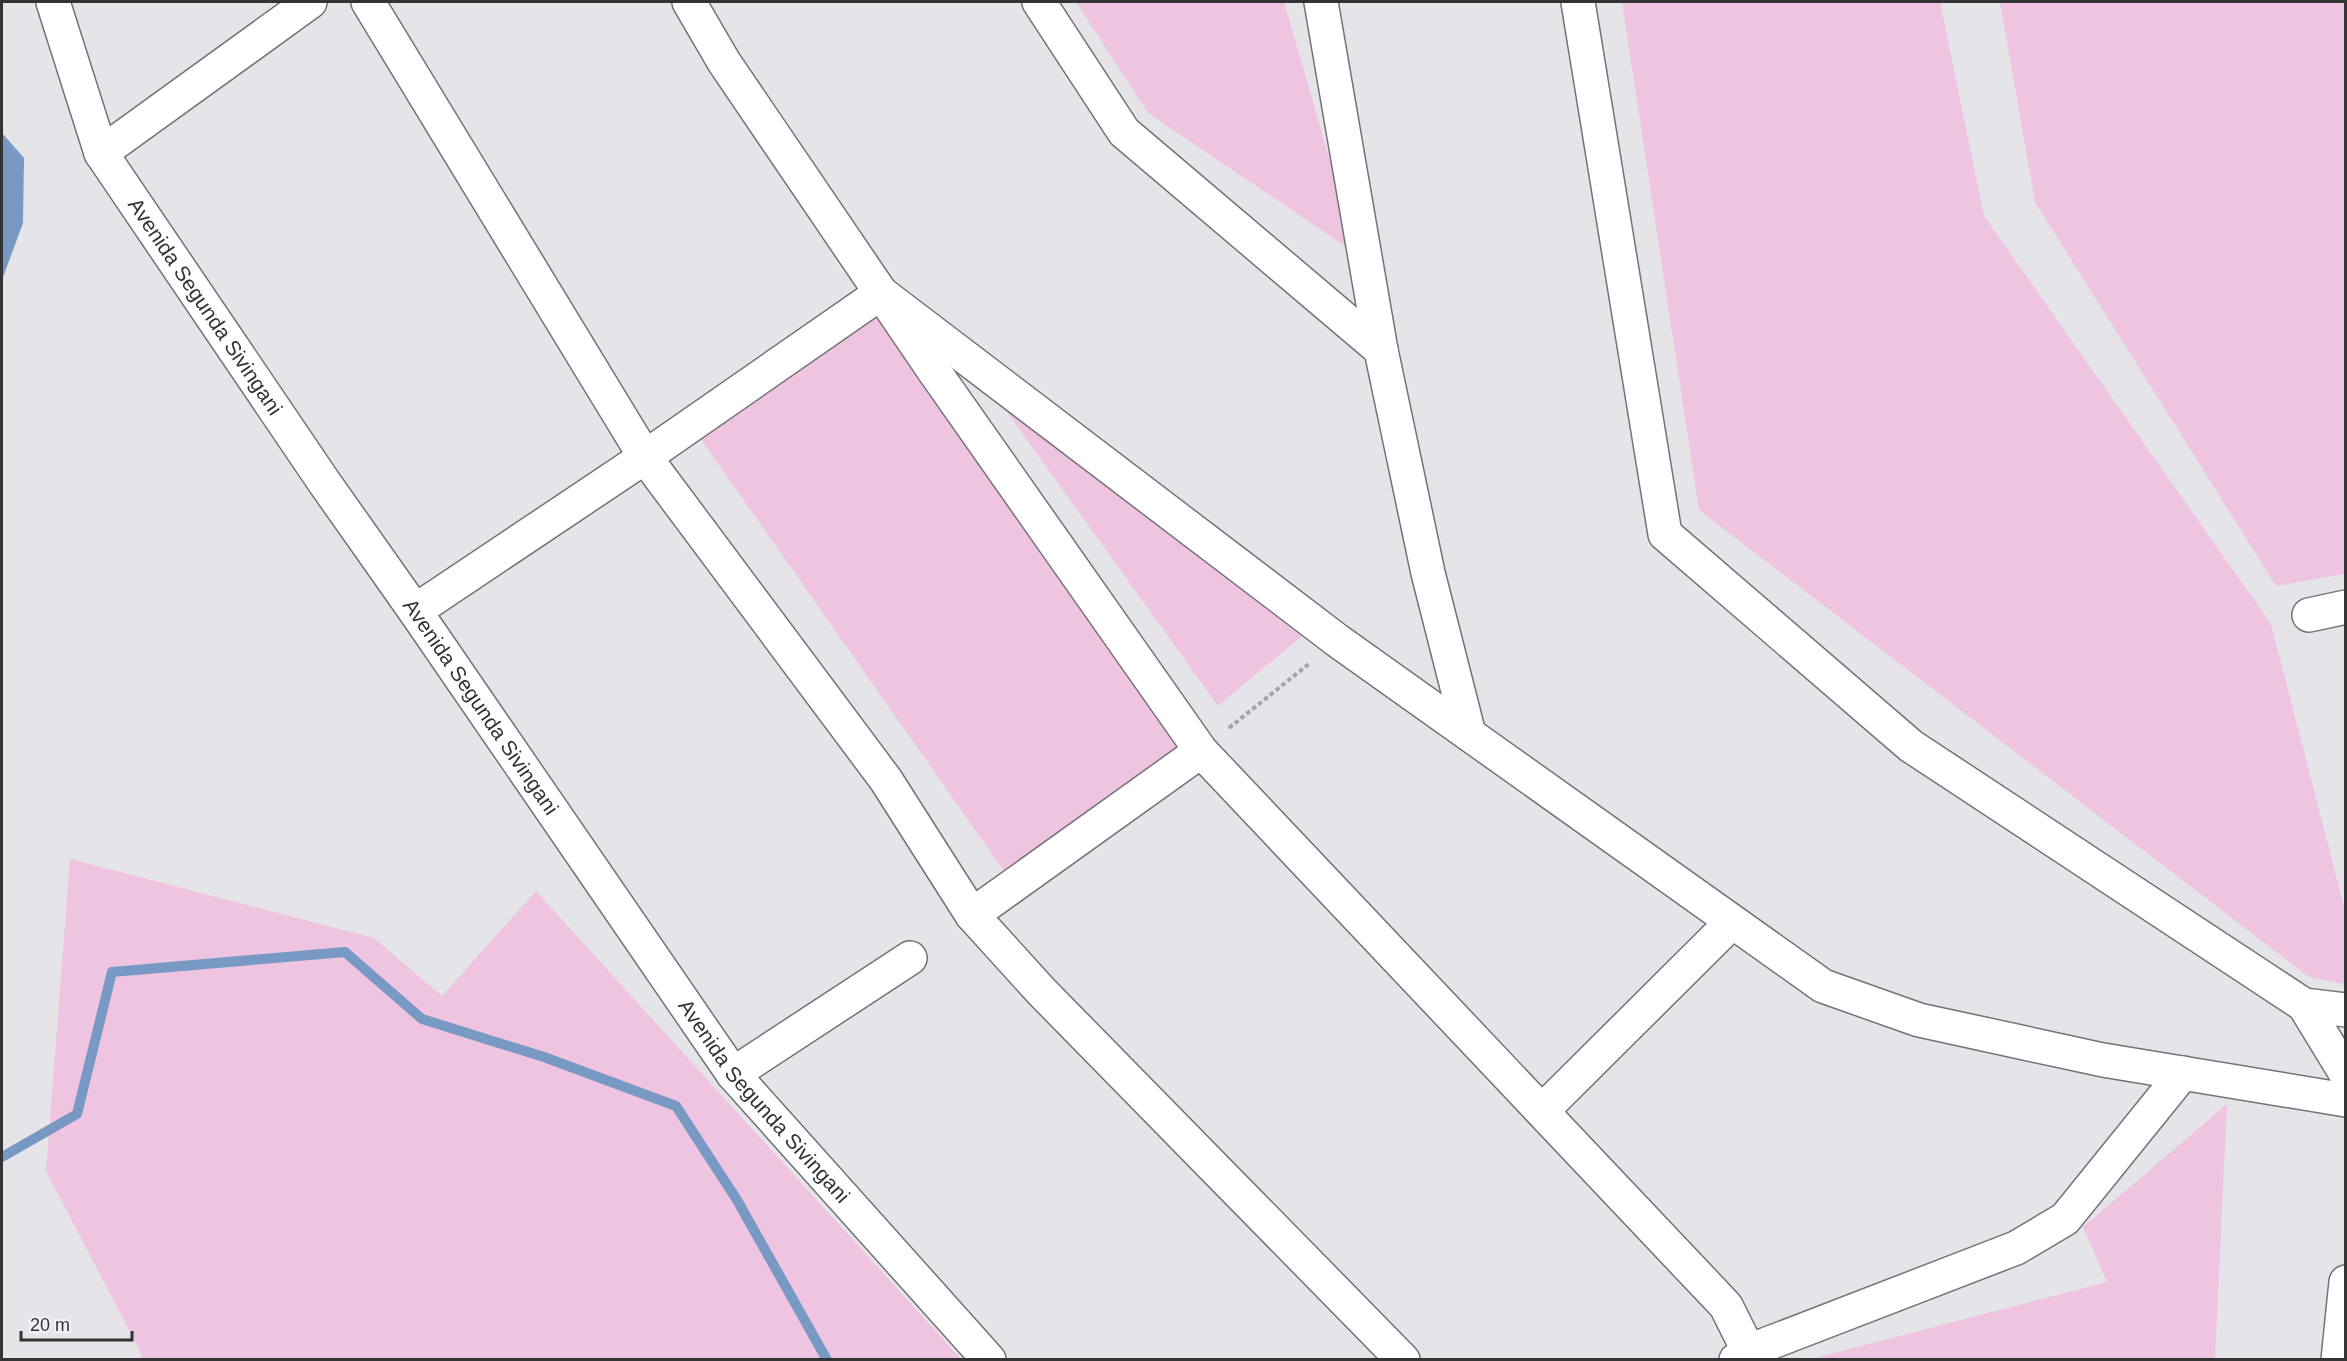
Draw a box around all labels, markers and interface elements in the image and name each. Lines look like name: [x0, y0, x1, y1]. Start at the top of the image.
street label: Avenida Segunda Sivingani: [124, 194, 287, 419]
street label: Avenida Segunda Sivingani: [399, 594, 563, 819]
street label: Avenida Segunda Sivingani: [674, 995, 855, 1207]
scale bar: [21, 1304, 132, 1342]
text: 20 m: [30, 1315, 70, 1335]

